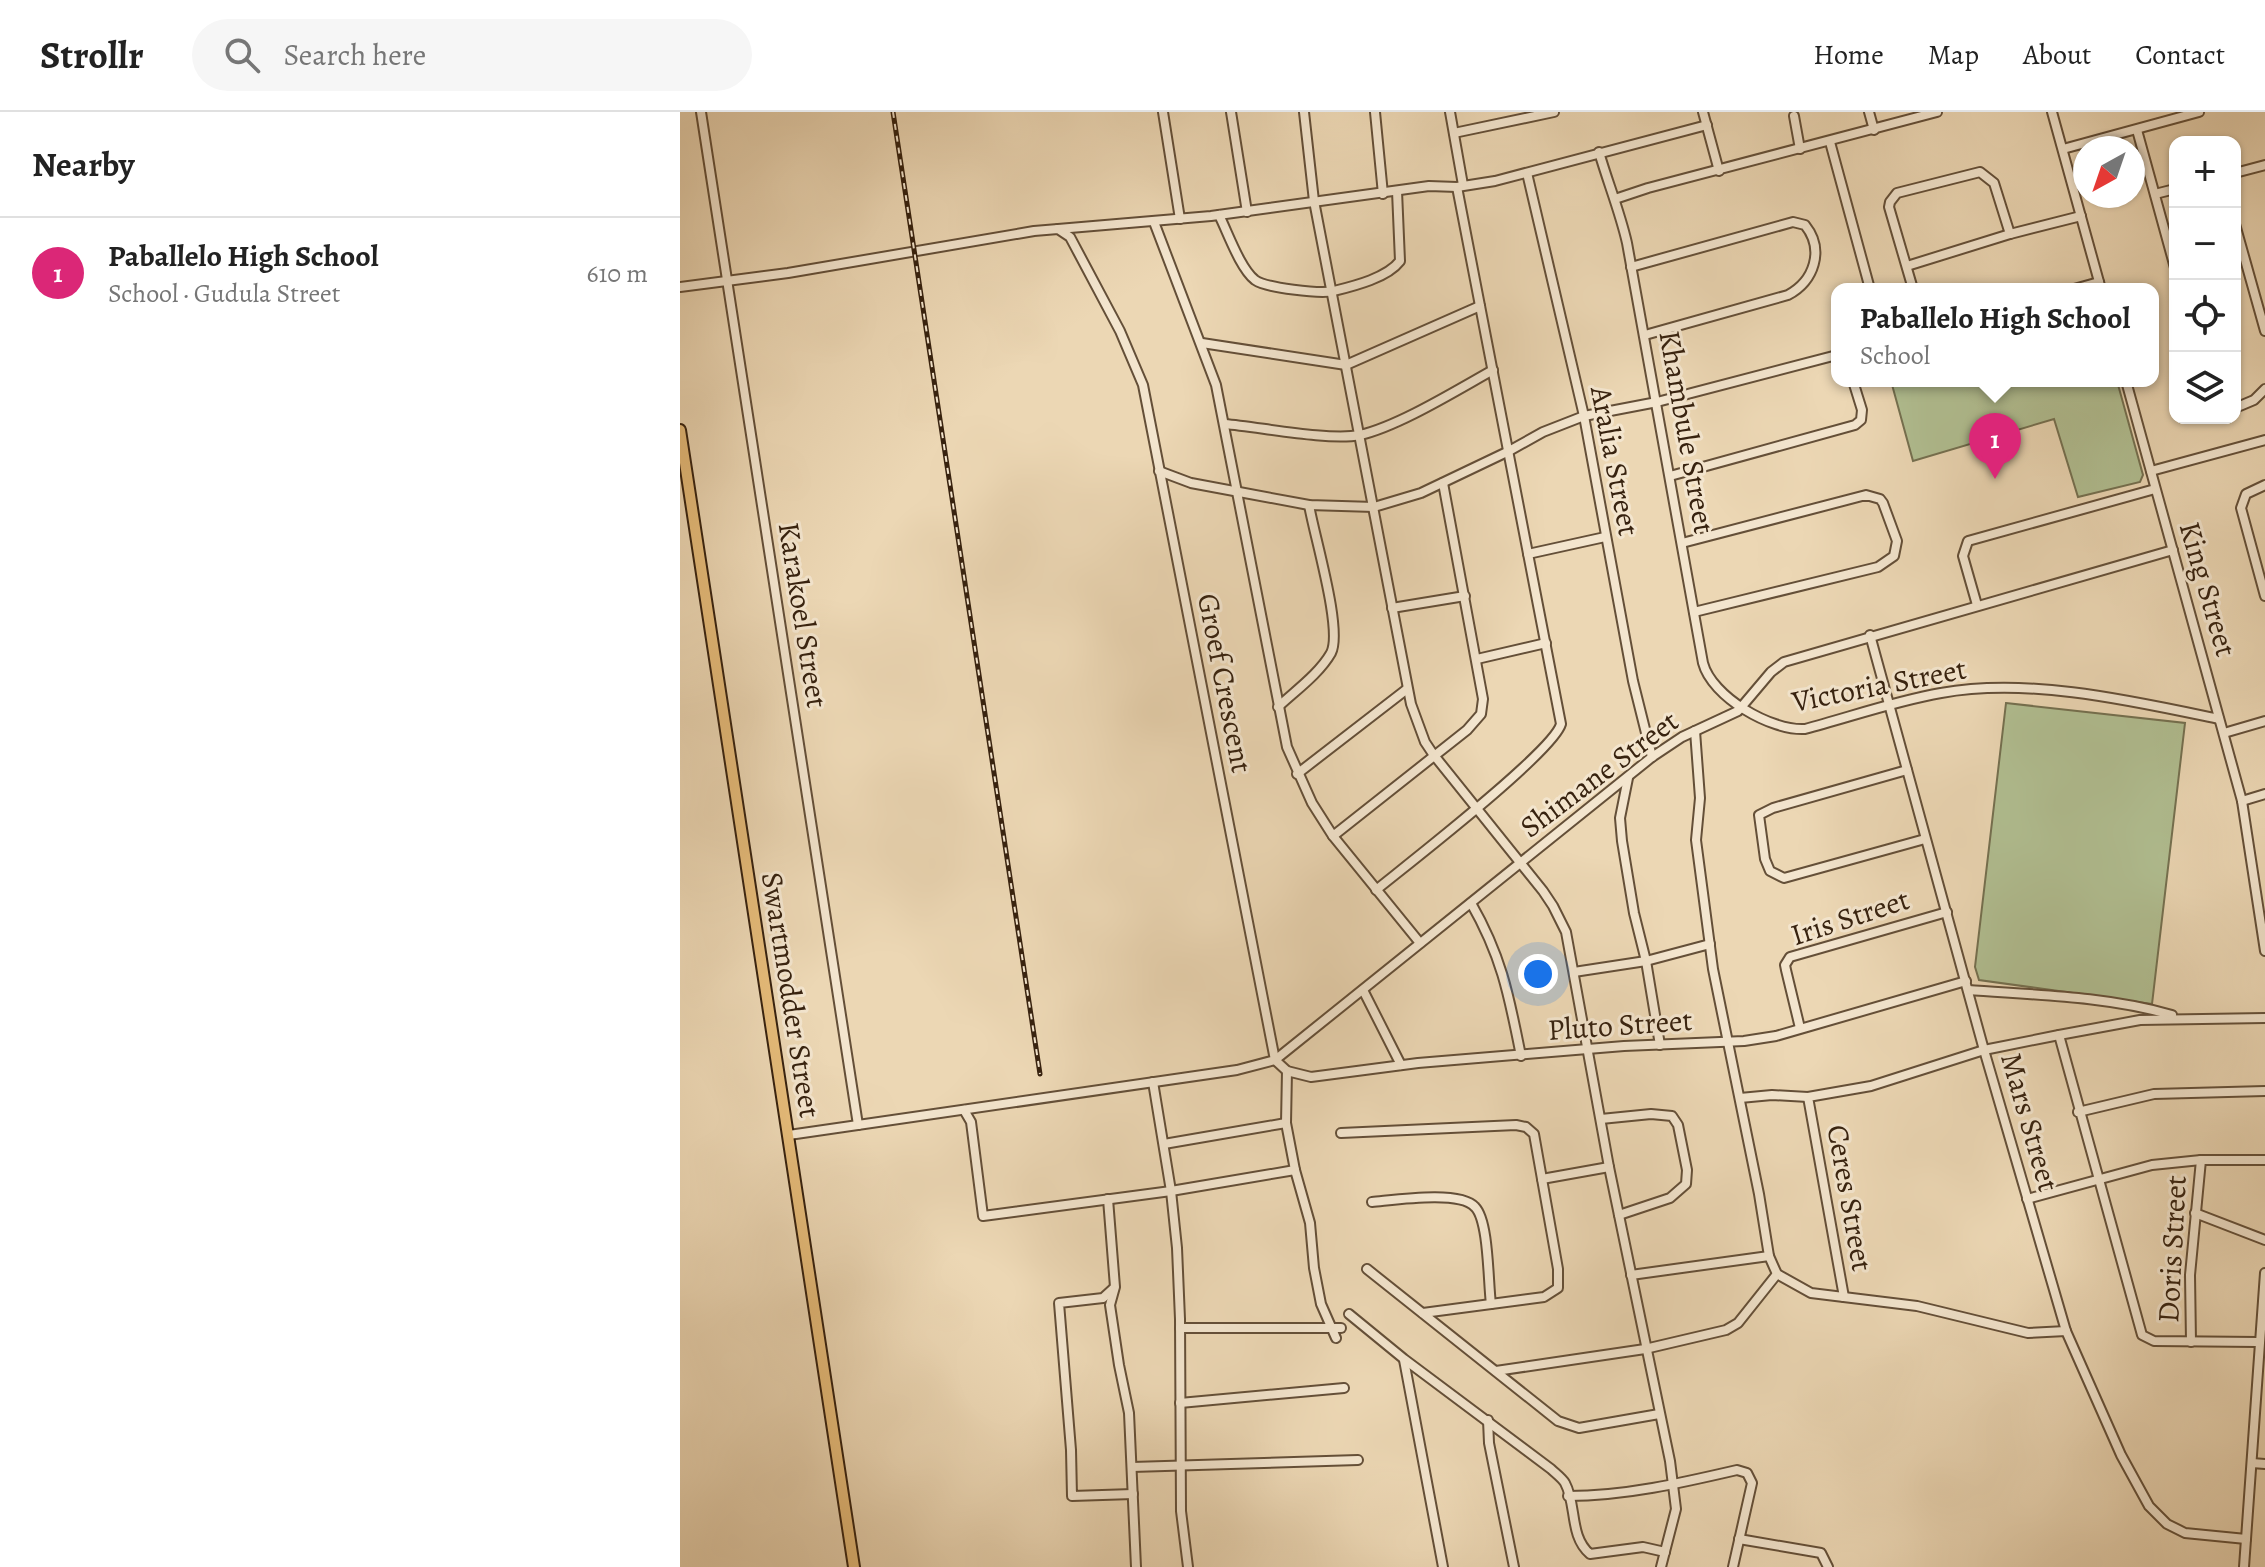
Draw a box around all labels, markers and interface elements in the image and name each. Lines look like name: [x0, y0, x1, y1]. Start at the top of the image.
search box: [192, 19, 752, 91]
text: Strollr: [40, 29, 144, 81]
icon: search: [220, 33, 264, 77]
text: Search here: [284, 35, 426, 75]
text: Home: [1813, 36, 1884, 74]
text: Map: [1928, 36, 1979, 74]
text: About: [2023, 36, 2091, 74]
text: Contact: [2135, 36, 2225, 74]
north arrow: [2073, 136, 2145, 208]
map controls: [2169, 136, 2241, 424]
button: +: [2169, 136, 2241, 208]
text: Nearby: [32, 141, 135, 188]
button: −: [2169, 208, 2241, 280]
text: Paballelo High School: [108, 236, 379, 276]
text: 1: [53, 256, 63, 291]
text: 610 m: [586, 256, 648, 291]
text: School · Gudula Street: [108, 276, 340, 311]
button: locate: [2169, 280, 2241, 352]
popup: [1831, 283, 2159, 387]
text: Paballelo High School: [1860, 298, 2130, 338]
street label: Khambule Street: [1649, 327, 1725, 537]
text: School: [1860, 338, 1930, 373]
button: layers: [2169, 352, 2241, 424]
street label: Aralia Street: [1581, 382, 1649, 539]
pin: 1: [1969, 413, 2021, 479]
street label: King Street: [2170, 517, 2246, 661]
street label: Karakoel Street: [769, 519, 837, 711]
street label: Groef Crescent: [1188, 590, 1262, 776]
street label: Victoria Street: [1787, 648, 1970, 722]
street label: Shimane Street: [1512, 701, 1686, 847]
street label: Swartmodder Street: [752, 869, 830, 1121]
street label: Iris Street: [1786, 879, 1914, 955]
your location: [1518, 954, 1558, 994]
street label: Pluto Street: [1546, 1000, 1694, 1050]
street label: Mars Street: [1991, 1048, 2069, 1196]
street label: Ceres Street: [1817, 1122, 1883, 1274]
street label: Doris Street: [2148, 1174, 2196, 1324]

